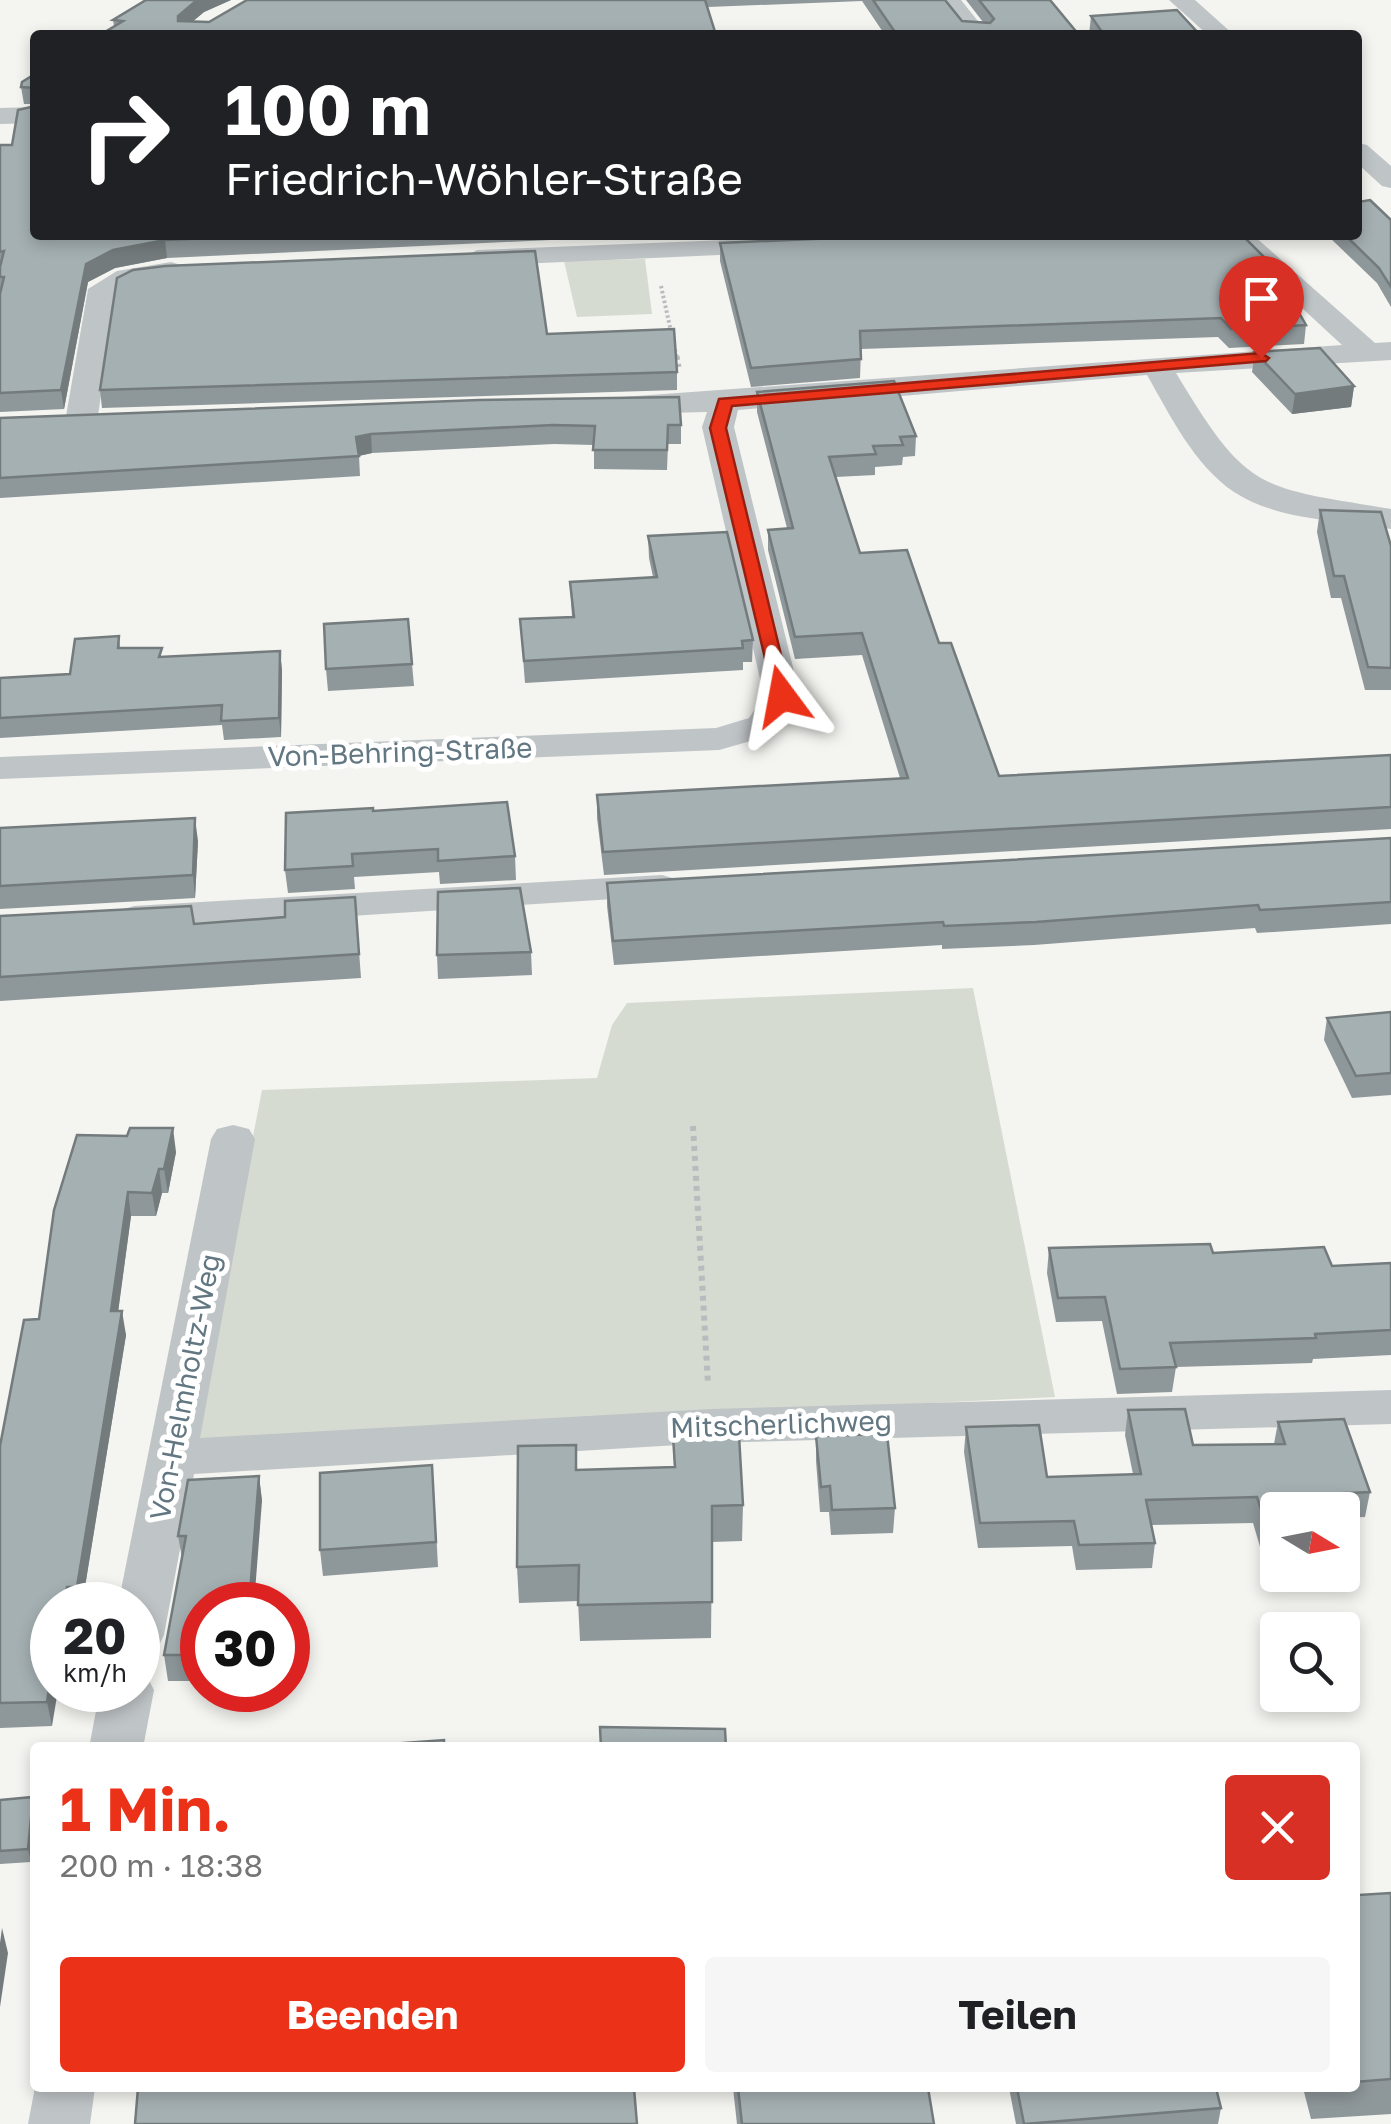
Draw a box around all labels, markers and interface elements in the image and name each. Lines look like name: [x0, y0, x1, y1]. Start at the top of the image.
text: 100 m: [225, 66, 431, 150]
icon: right: [60, 70, 190, 200]
text: Friedrich-Wöhler-Straße: [225, 151, 743, 205]
pin: [1219, 256, 1304, 359]
icon: arrive: [1234, 271, 1289, 326]
position arrow: [730, 644, 834, 748]
street label: Von-Behring-Straße: [267, 730, 533, 773]
street label: Von-Helmholtz-Weg: [142, 1251, 227, 1523]
street label: Mitscherlichweg: [670, 1403, 892, 1444]
north arrow: [1260, 1492, 1360, 1592]
map controls: [1260, 1492, 1360, 1712]
speed limit sign: 30: [180, 1582, 310, 1712]
text: 20: [63, 1605, 126, 1665]
button: search: [1260, 1612, 1360, 1712]
text: km/h: [63, 1657, 127, 1688]
text: 1 Min.: [60, 1772, 231, 1844]
button: close: [1225, 1775, 1330, 1880]
text: 200 m · 18:38: [60, 1846, 263, 1884]
button: Beenden: [60, 1957, 685, 2072]
button: Teilen: [705, 1957, 1330, 2072]

